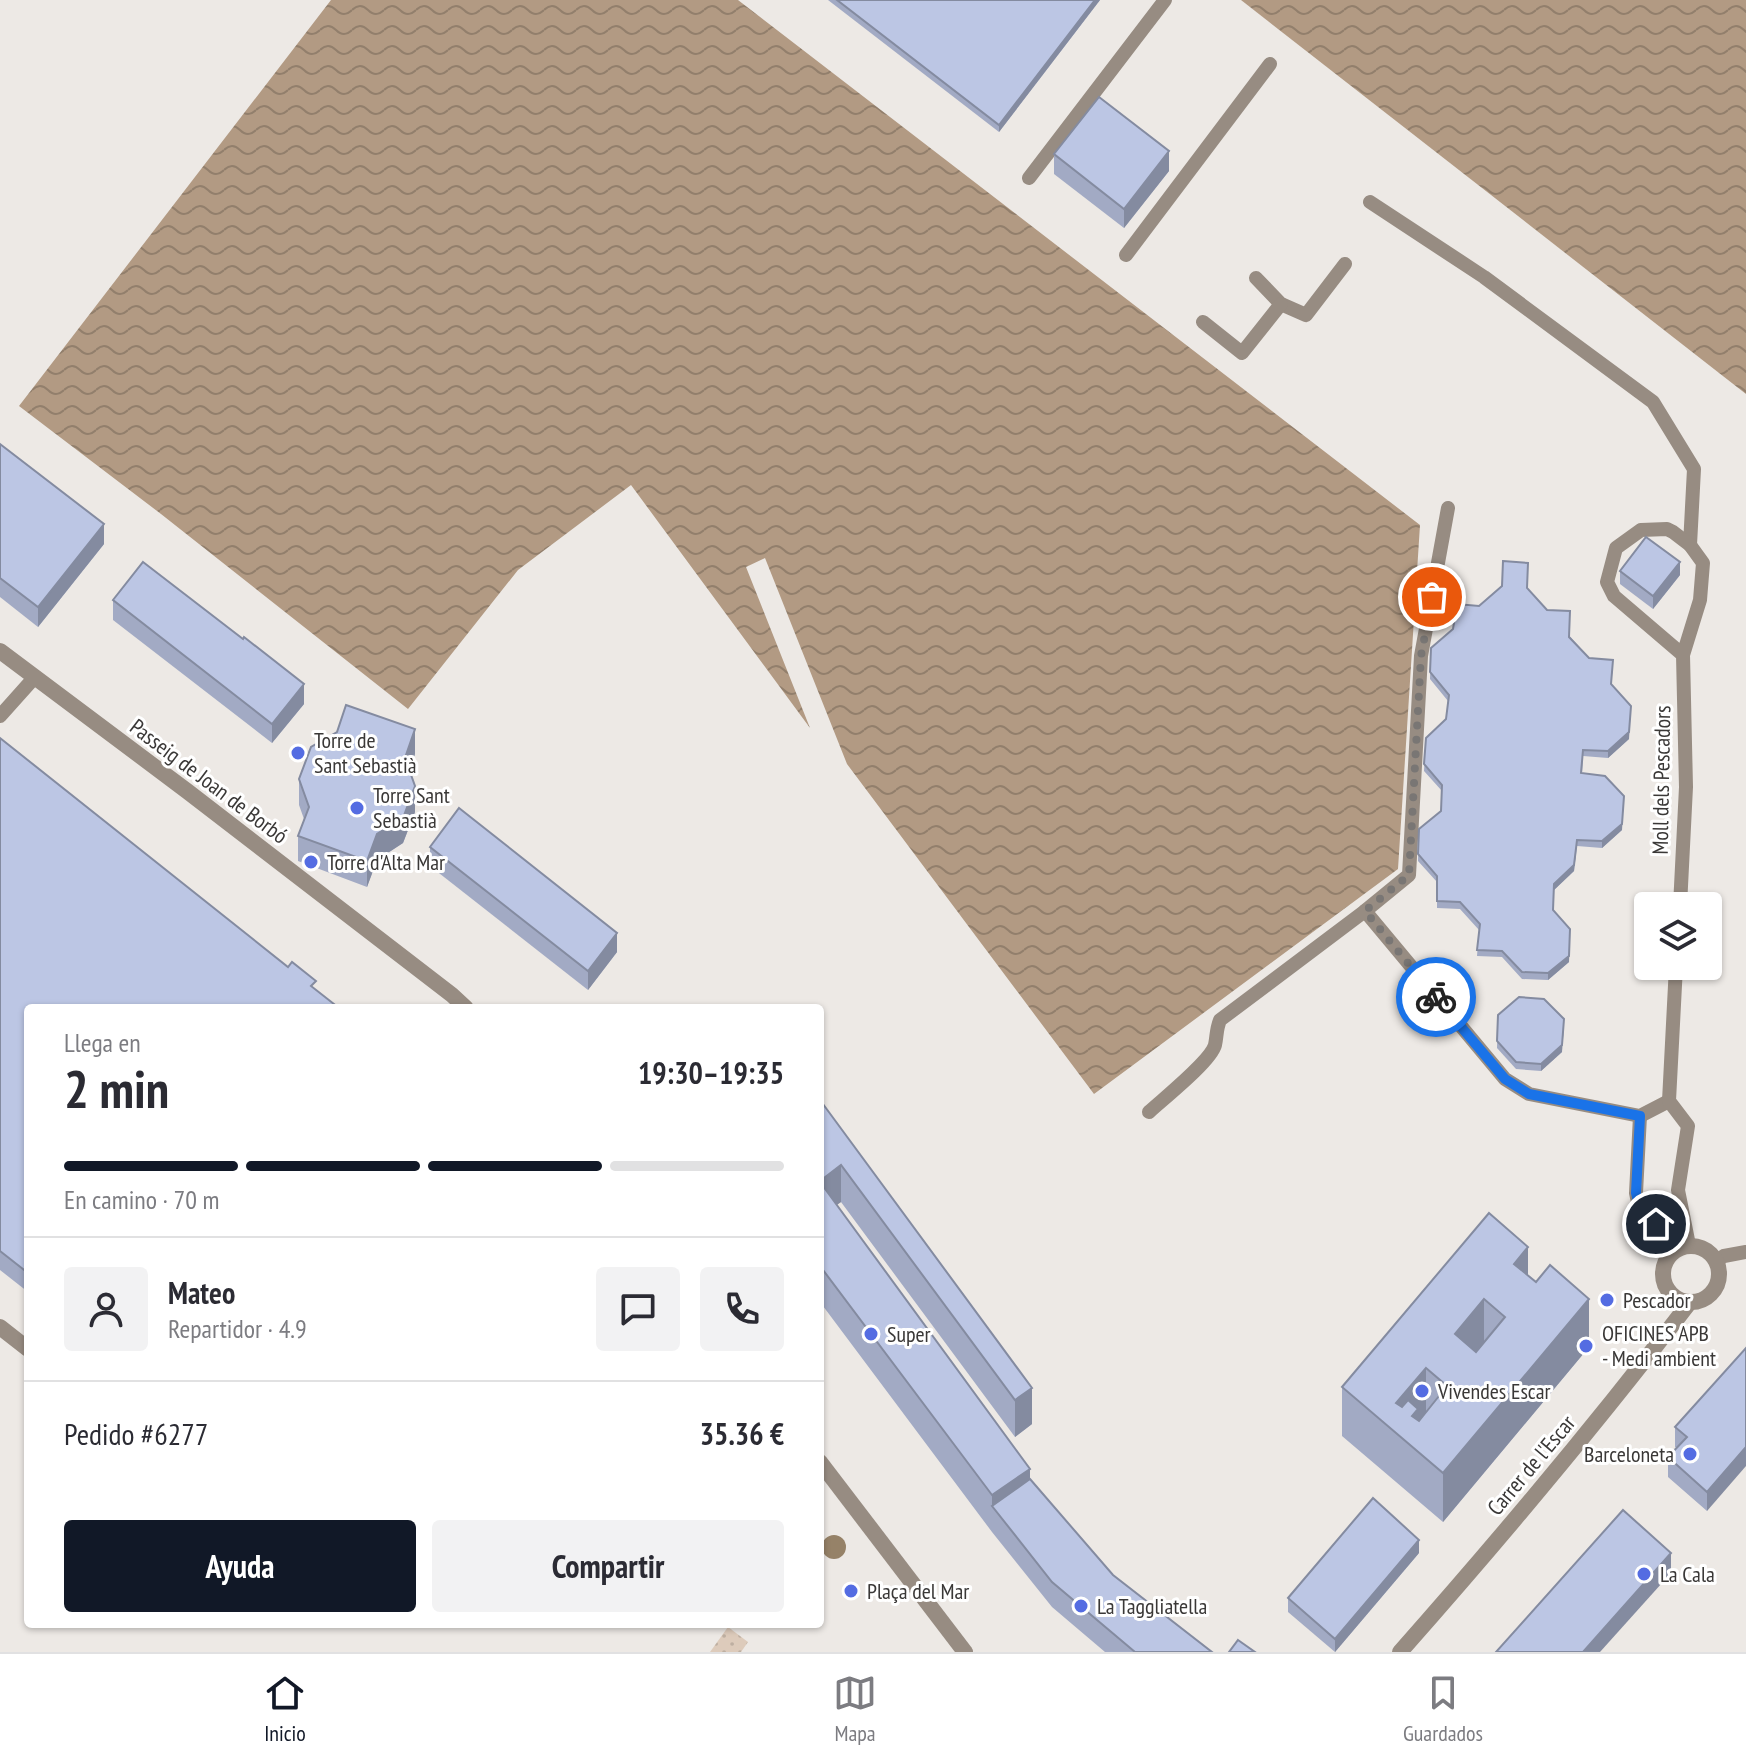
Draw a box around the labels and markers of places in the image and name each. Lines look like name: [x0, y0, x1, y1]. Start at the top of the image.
pin: [1398, 563, 1466, 631]
place label: Torre de Sant Sebastià: [314, 726, 417, 779]
marker: Torre de Sant Sebastià: [289, 744, 307, 762]
place label: Torre Sant Sebastià: [373, 781, 450, 834]
marker: Torre Sant Sebastià: [348, 799, 366, 817]
place label: Torre d'Alta Mar: [327, 848, 445, 876]
marker: Torre d'Alta Mar: [302, 853, 320, 871]
pin: [1622, 1190, 1690, 1258]
place label: Pescador: [1623, 1286, 1691, 1314]
marker: Pescador: [1598, 1291, 1616, 1309]
place label: OFICINES APB - Medi ambient: [1602, 1319, 1716, 1372]
place label: Super: [887, 1320, 931, 1348]
marker: Super: [862, 1325, 880, 1343]
marker: OFICINES APB - Medi ambient: [1577, 1337, 1595, 1355]
place label: Vivendes Escar: [1437, 1377, 1551, 1405]
marker: Vivendes Escar: [1413, 1382, 1431, 1400]
place label: Barceloneta: [1584, 1440, 1674, 1468]
marker: Barceloneta: [1681, 1445, 1699, 1463]
place label: La Cala: [1660, 1560, 1715, 1588]
marker: La Cala: [1635, 1565, 1653, 1583]
place label: Plaça del Mar: [867, 1577, 969, 1605]
marker: Plaça del Mar: [842, 1582, 860, 1600]
place label: La Taggliatella: [1097, 1592, 1207, 1620]
marker: La Taggliatella: [1072, 1597, 1090, 1615]

